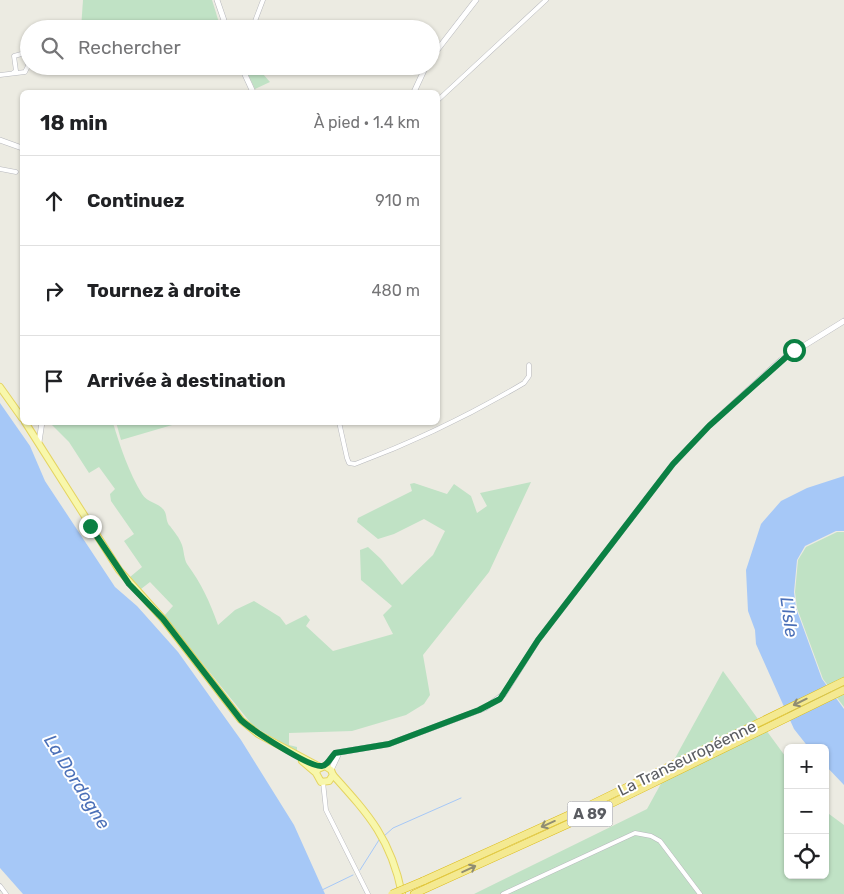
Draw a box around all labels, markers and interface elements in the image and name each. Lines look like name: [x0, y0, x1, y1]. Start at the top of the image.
search box: [20, 20, 440, 75]
icon: search: [38, 34, 66, 62]
text: Rechercher: [78, 36, 181, 59]
text: 18 min: [40, 110, 108, 135]
text: À pied · 1.4 km: [314, 113, 420, 132]
icon: ahead: [40, 187, 68, 215]
text: Continuez: [87, 189, 185, 212]
text: 910 m: [375, 191, 420, 210]
icon: right: [40, 277, 68, 305]
text: Tournez à droite: [87, 279, 241, 302]
text: 480 m: [372, 281, 420, 300]
route start: [783, 339, 806, 362]
icon: arrive: [40, 367, 68, 395]
text: Arrivée à destination: [87, 369, 286, 392]
route end: [79, 515, 102, 538]
water label: L'Isle: [775, 595, 803, 639]
one-way arrow: [793, 698, 808, 707]
street label: La Transeuropéenne: [615, 716, 759, 800]
water label: La Dordogne: [39, 731, 115, 833]
map controls: [784, 744, 829, 879]
button: +: [784, 744, 829, 789]
button: −: [784, 789, 829, 834]
road number: A 89: [568, 802, 612, 826]
one-way arrow: [541, 819, 556, 829]
button: locate: [784, 834, 829, 879]
one-way arrow: [461, 864, 476, 873]

